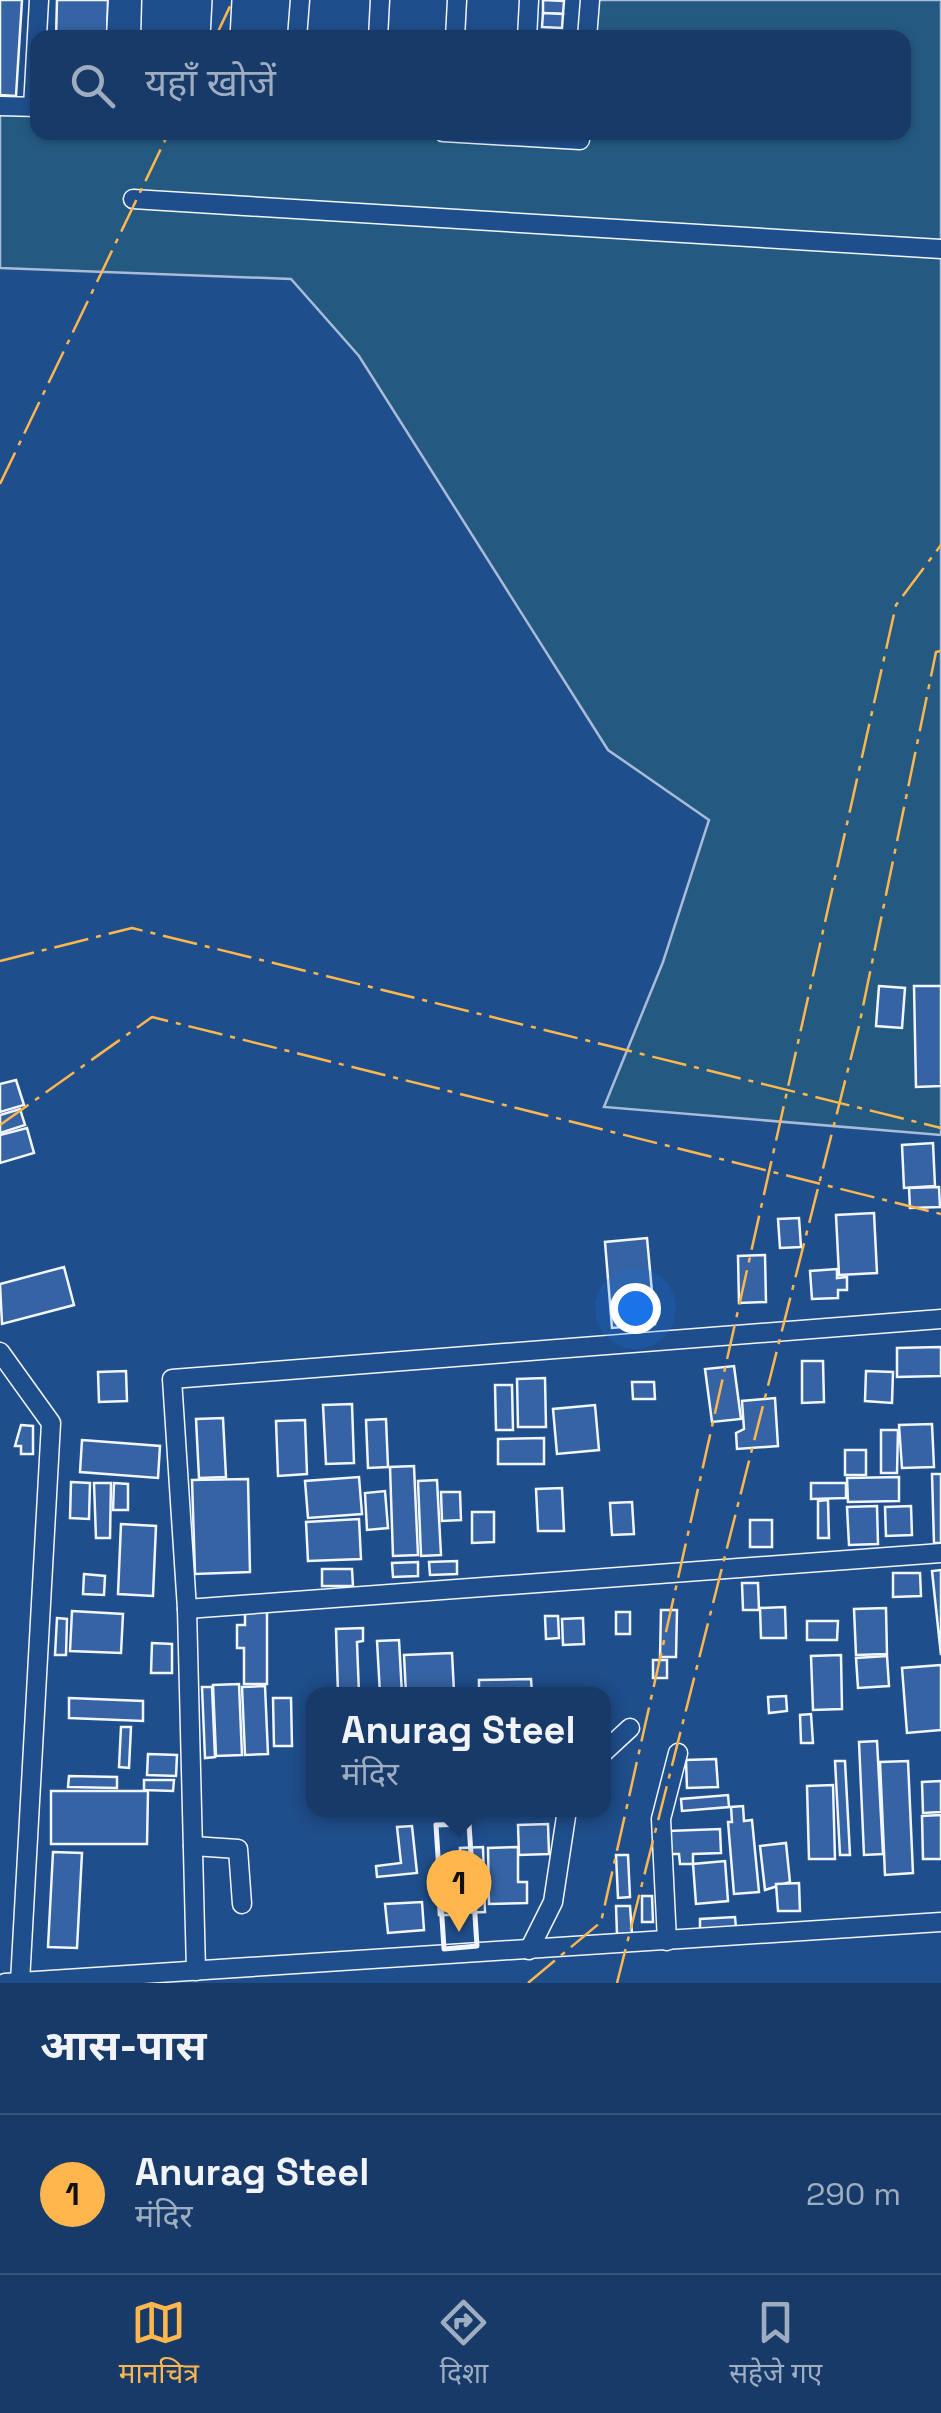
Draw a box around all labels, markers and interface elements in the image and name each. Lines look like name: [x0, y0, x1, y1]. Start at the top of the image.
search box: [30, 30, 911, 140]
icon: search: [65, 58, 120, 113]
text: यहाँ खोजें: [145, 59, 276, 107]
your location: [610, 1283, 661, 1334]
popup: [306, 1687, 611, 1817]
text: Anurag Steel: [341, 1706, 576, 1754]
text: मंदिर: [341, 1754, 399, 1794]
pin: 1: [426, 1850, 492, 1932]
text: आस-पास: [40, 2019, 206, 2072]
text: Anurag Steel: [135, 2148, 369, 2196]
text: 1: [65, 2174, 80, 2214]
text: 290 m: [806, 2174, 901, 2214]
text: मंदिर: [135, 2196, 193, 2236]
tab: मानचित्र: [119, 2295, 199, 2394]
tab: दिशा: [436, 2295, 491, 2394]
tab: सहेजे गए: [729, 2295, 822, 2394]

